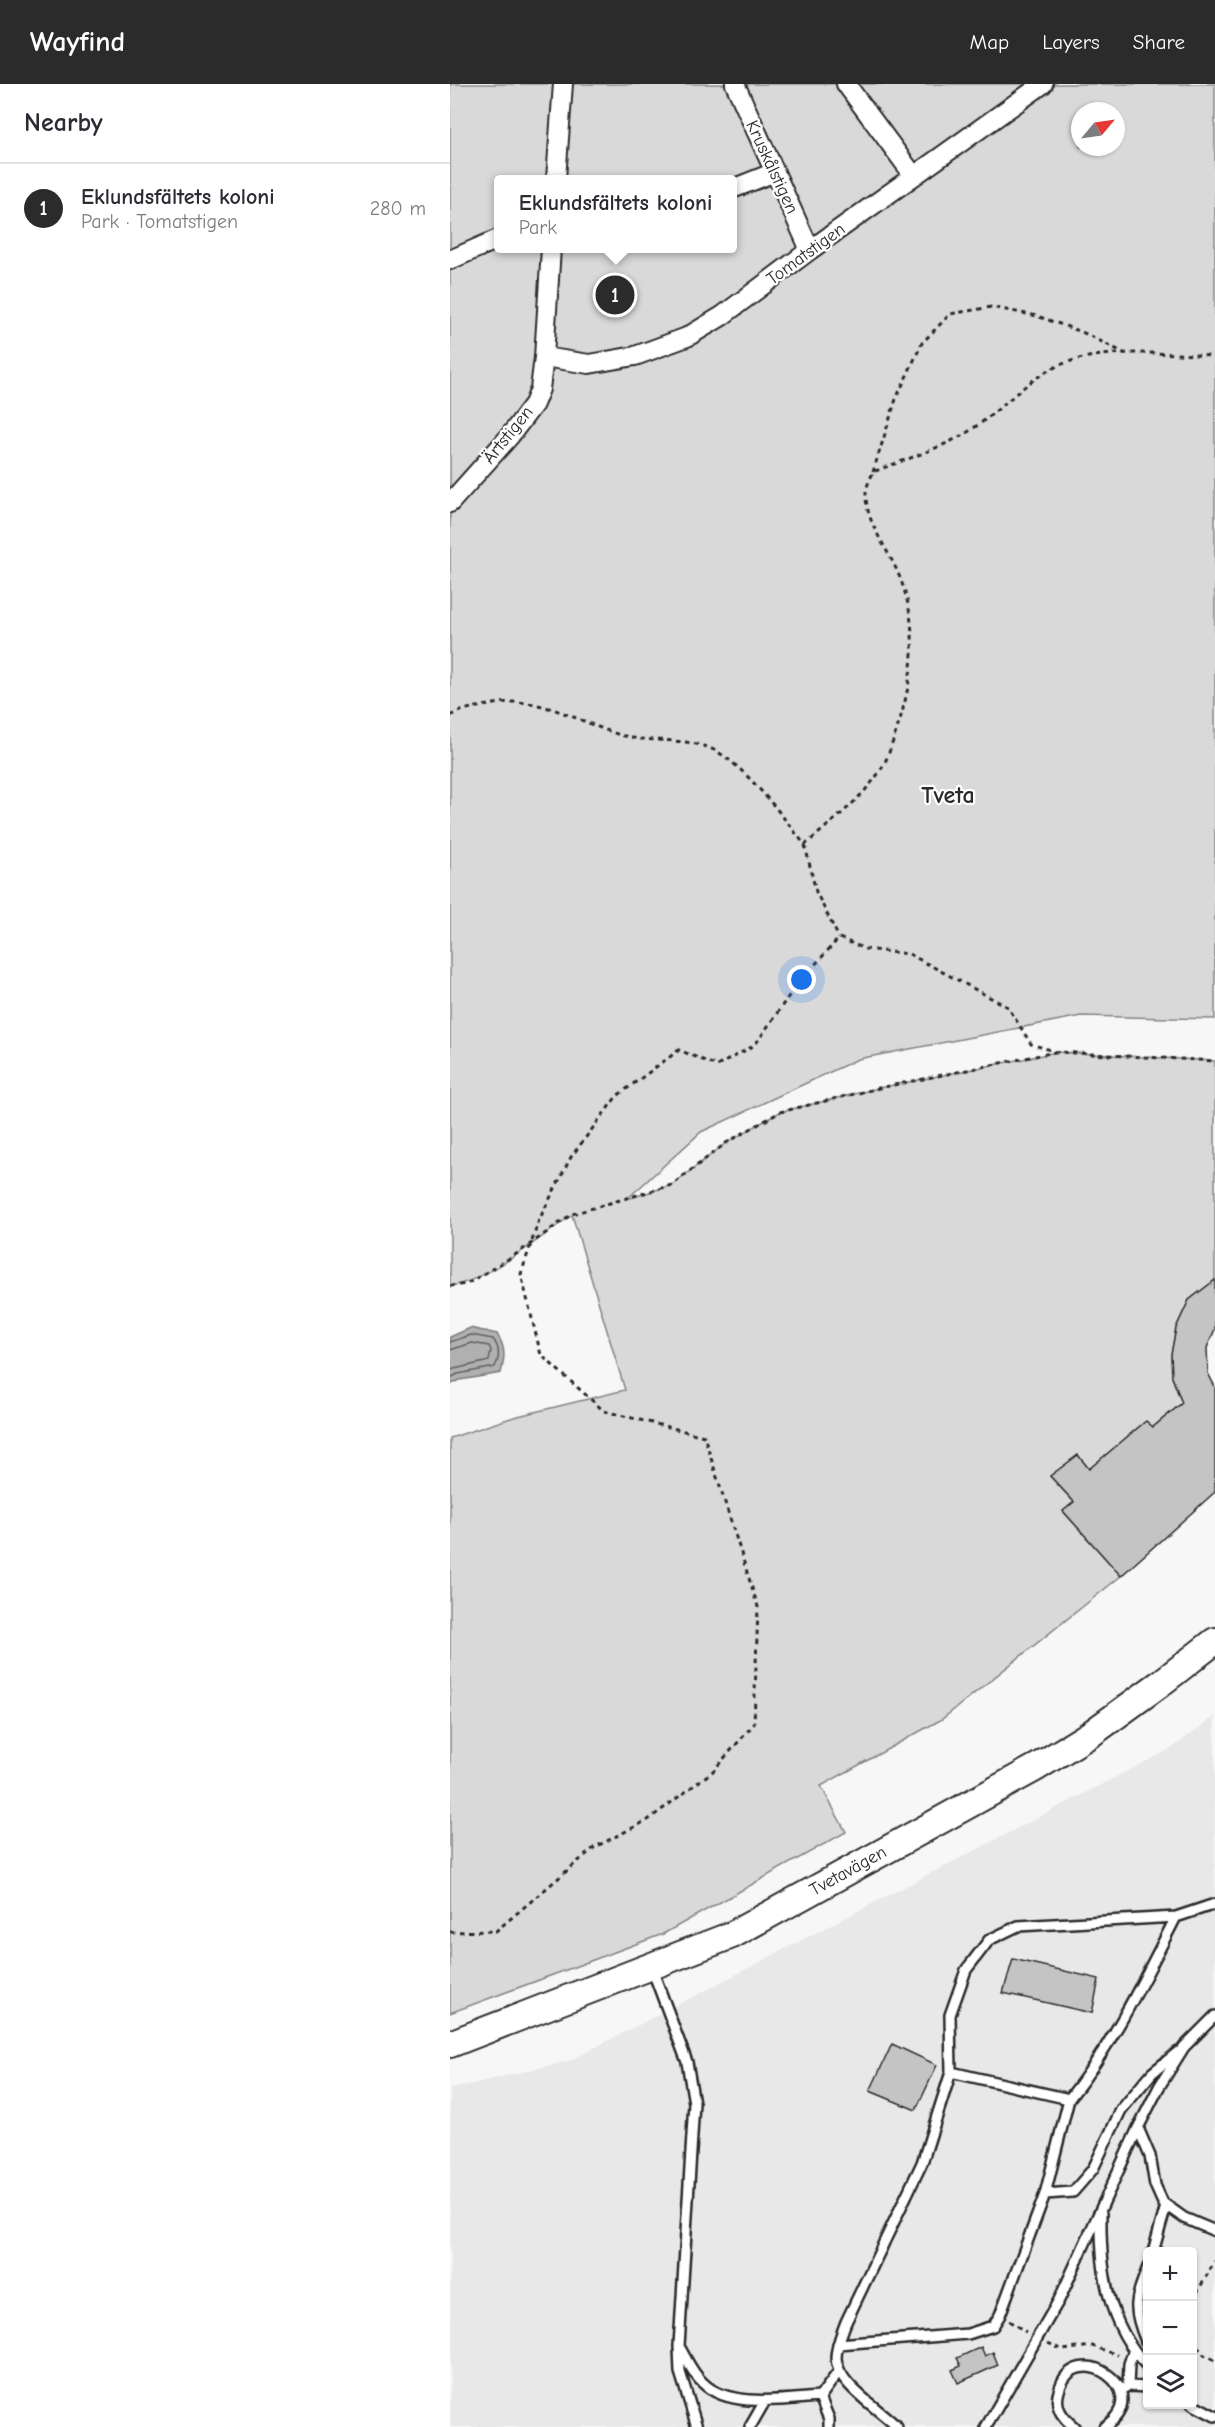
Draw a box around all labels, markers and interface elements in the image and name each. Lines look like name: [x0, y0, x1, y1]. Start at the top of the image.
text: Wayfind: [30, 26, 125, 58]
text: Map: [970, 30, 1009, 54]
text: Layers: [1042, 30, 1100, 54]
text: Share: [1133, 30, 1185, 54]
north arrow: [1071, 102, 1125, 156]
text: Nearby: [24, 108, 103, 138]
street label: Kruskålstigen: [741, 117, 803, 217]
popup: [494, 175, 737, 253]
text: Eklundsfältets koloni: [81, 184, 275, 210]
text: Eklundsfältets koloni: [519, 190, 712, 216]
text: 1: [40, 197, 47, 220]
text: 280 m: [370, 197, 426, 220]
text: Park · Tomatstigen: [81, 210, 238, 233]
text: Park: [519, 216, 557, 239]
street label: Tomatstigen: [763, 219, 849, 289]
pin: 1: [596, 272, 634, 318]
street label: Ärtstigen: [478, 402, 538, 468]
district label: Tveta: [921, 781, 975, 809]
your location: [787, 965, 816, 994]
street label: Tvetavägen: [806, 1841, 890, 1901]
map controls: [1143, 2247, 1197, 2409]
button: +: [1143, 2247, 1197, 2301]
button: −: [1143, 2301, 1197, 2355]
button: layers: [1143, 2355, 1197, 2409]

